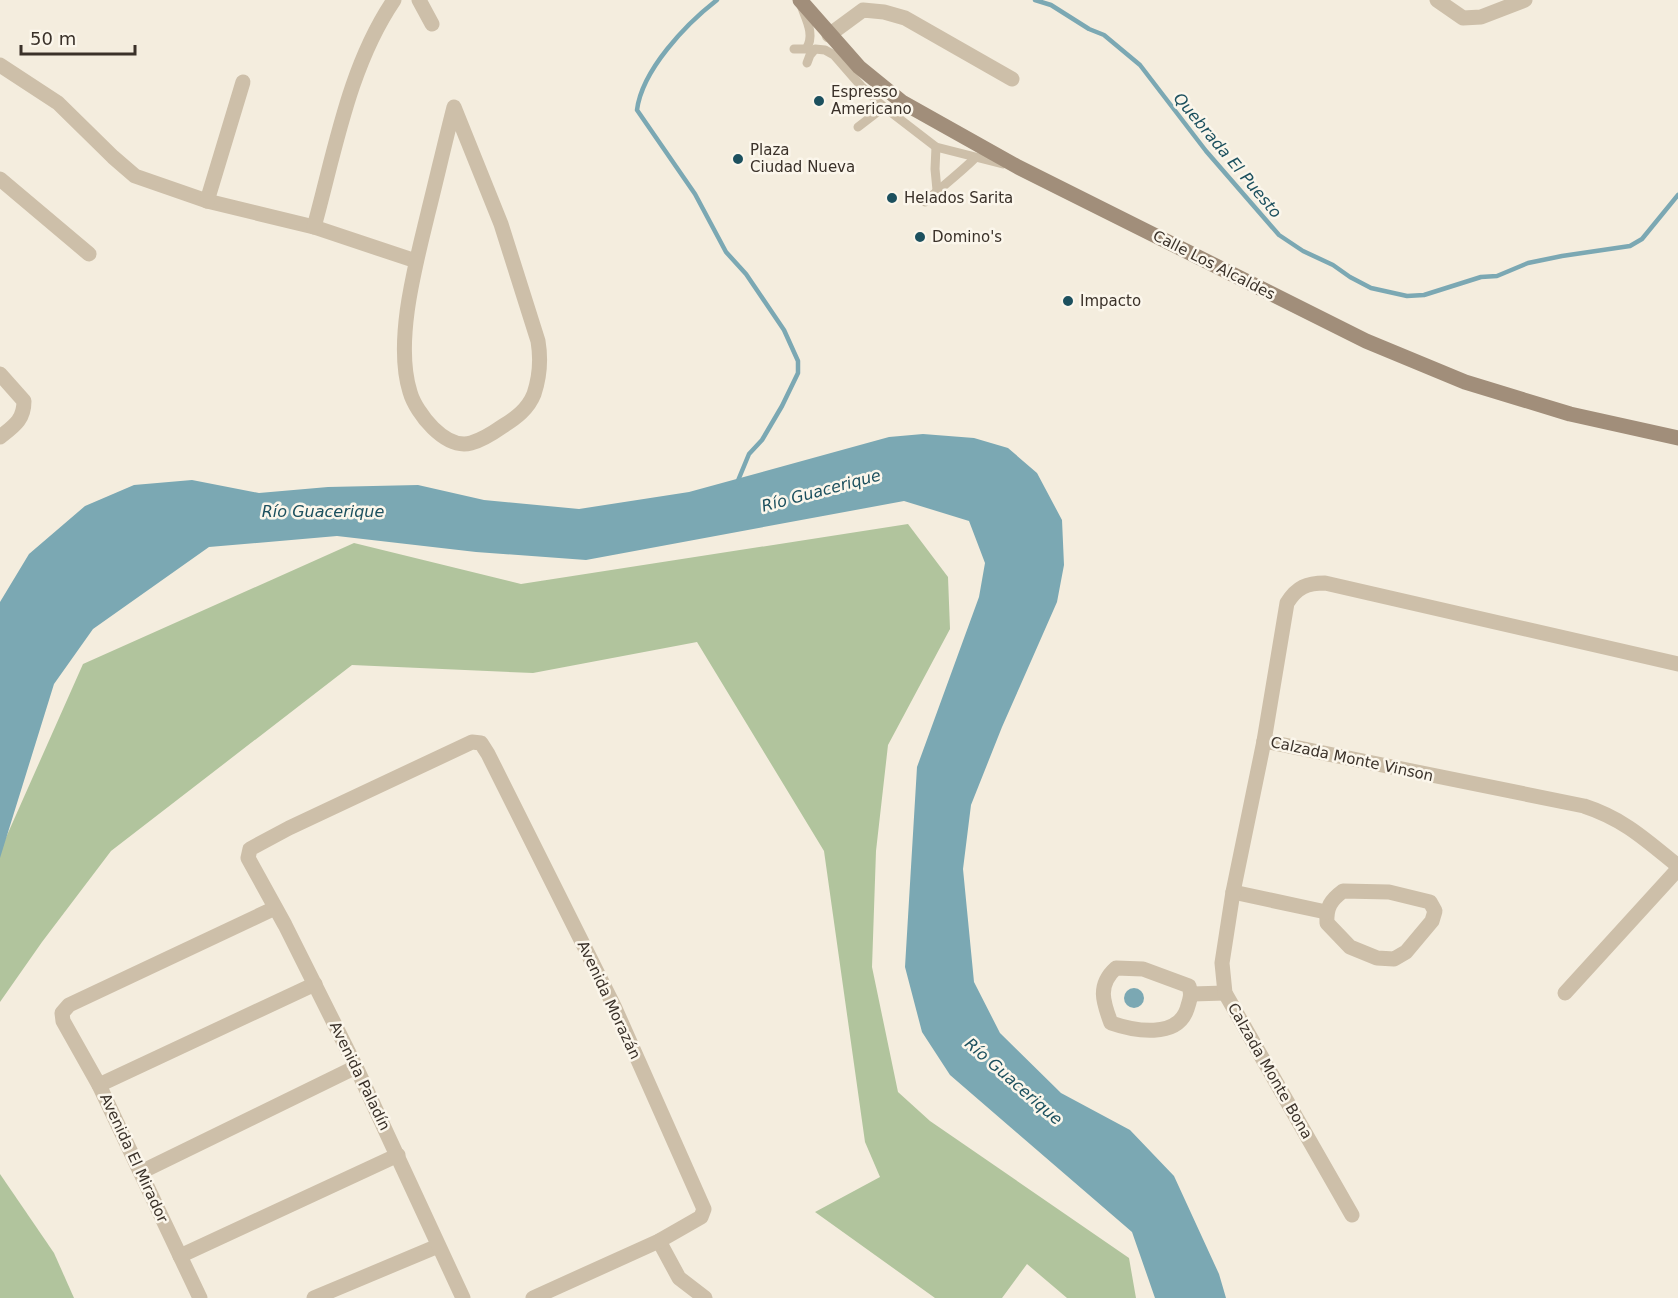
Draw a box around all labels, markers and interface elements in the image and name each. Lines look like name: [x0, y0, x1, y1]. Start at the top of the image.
scale bar: [21, 18, 135, 56]
text: 50 m: [30, 28, 76, 49]
place label: Espresso Americano: [831, 83, 912, 118]
water label: Quebrada El Puesto: [1170, 89, 1286, 222]
marker: Espresso Americano: [812, 94, 826, 108]
place label: Plaza Ciudad Nueva: [750, 141, 855, 176]
marker: Plaza Ciudad Nueva: [731, 152, 745, 166]
place label: Helados Sarita: [904, 189, 1013, 207]
marker: Helados Sarita: [885, 191, 899, 205]
street label: Calle Los Alcaldes: [1150, 226, 1278, 304]
place label: Domino's: [932, 228, 1002, 246]
marker: Domino's: [913, 230, 927, 244]
place label: Impacto: [1080, 292, 1141, 310]
marker: Impacto: [1061, 294, 1075, 308]
water label: Río Guacerique: [759, 465, 883, 516]
water label: Río Guacerique: [262, 502, 384, 521]
street label: Calzada Monte Vinson: [1269, 733, 1435, 785]
street label: Avenida Morazán: [574, 938, 644, 1062]
street label: Calzada Monte Bona: [1224, 1000, 1316, 1142]
street label: Avenida Paladín: [326, 1019, 394, 1133]
water label: Río Guacerique: [961, 1034, 1066, 1129]
street label: Avenida El Mirador: [96, 1091, 172, 1226]

